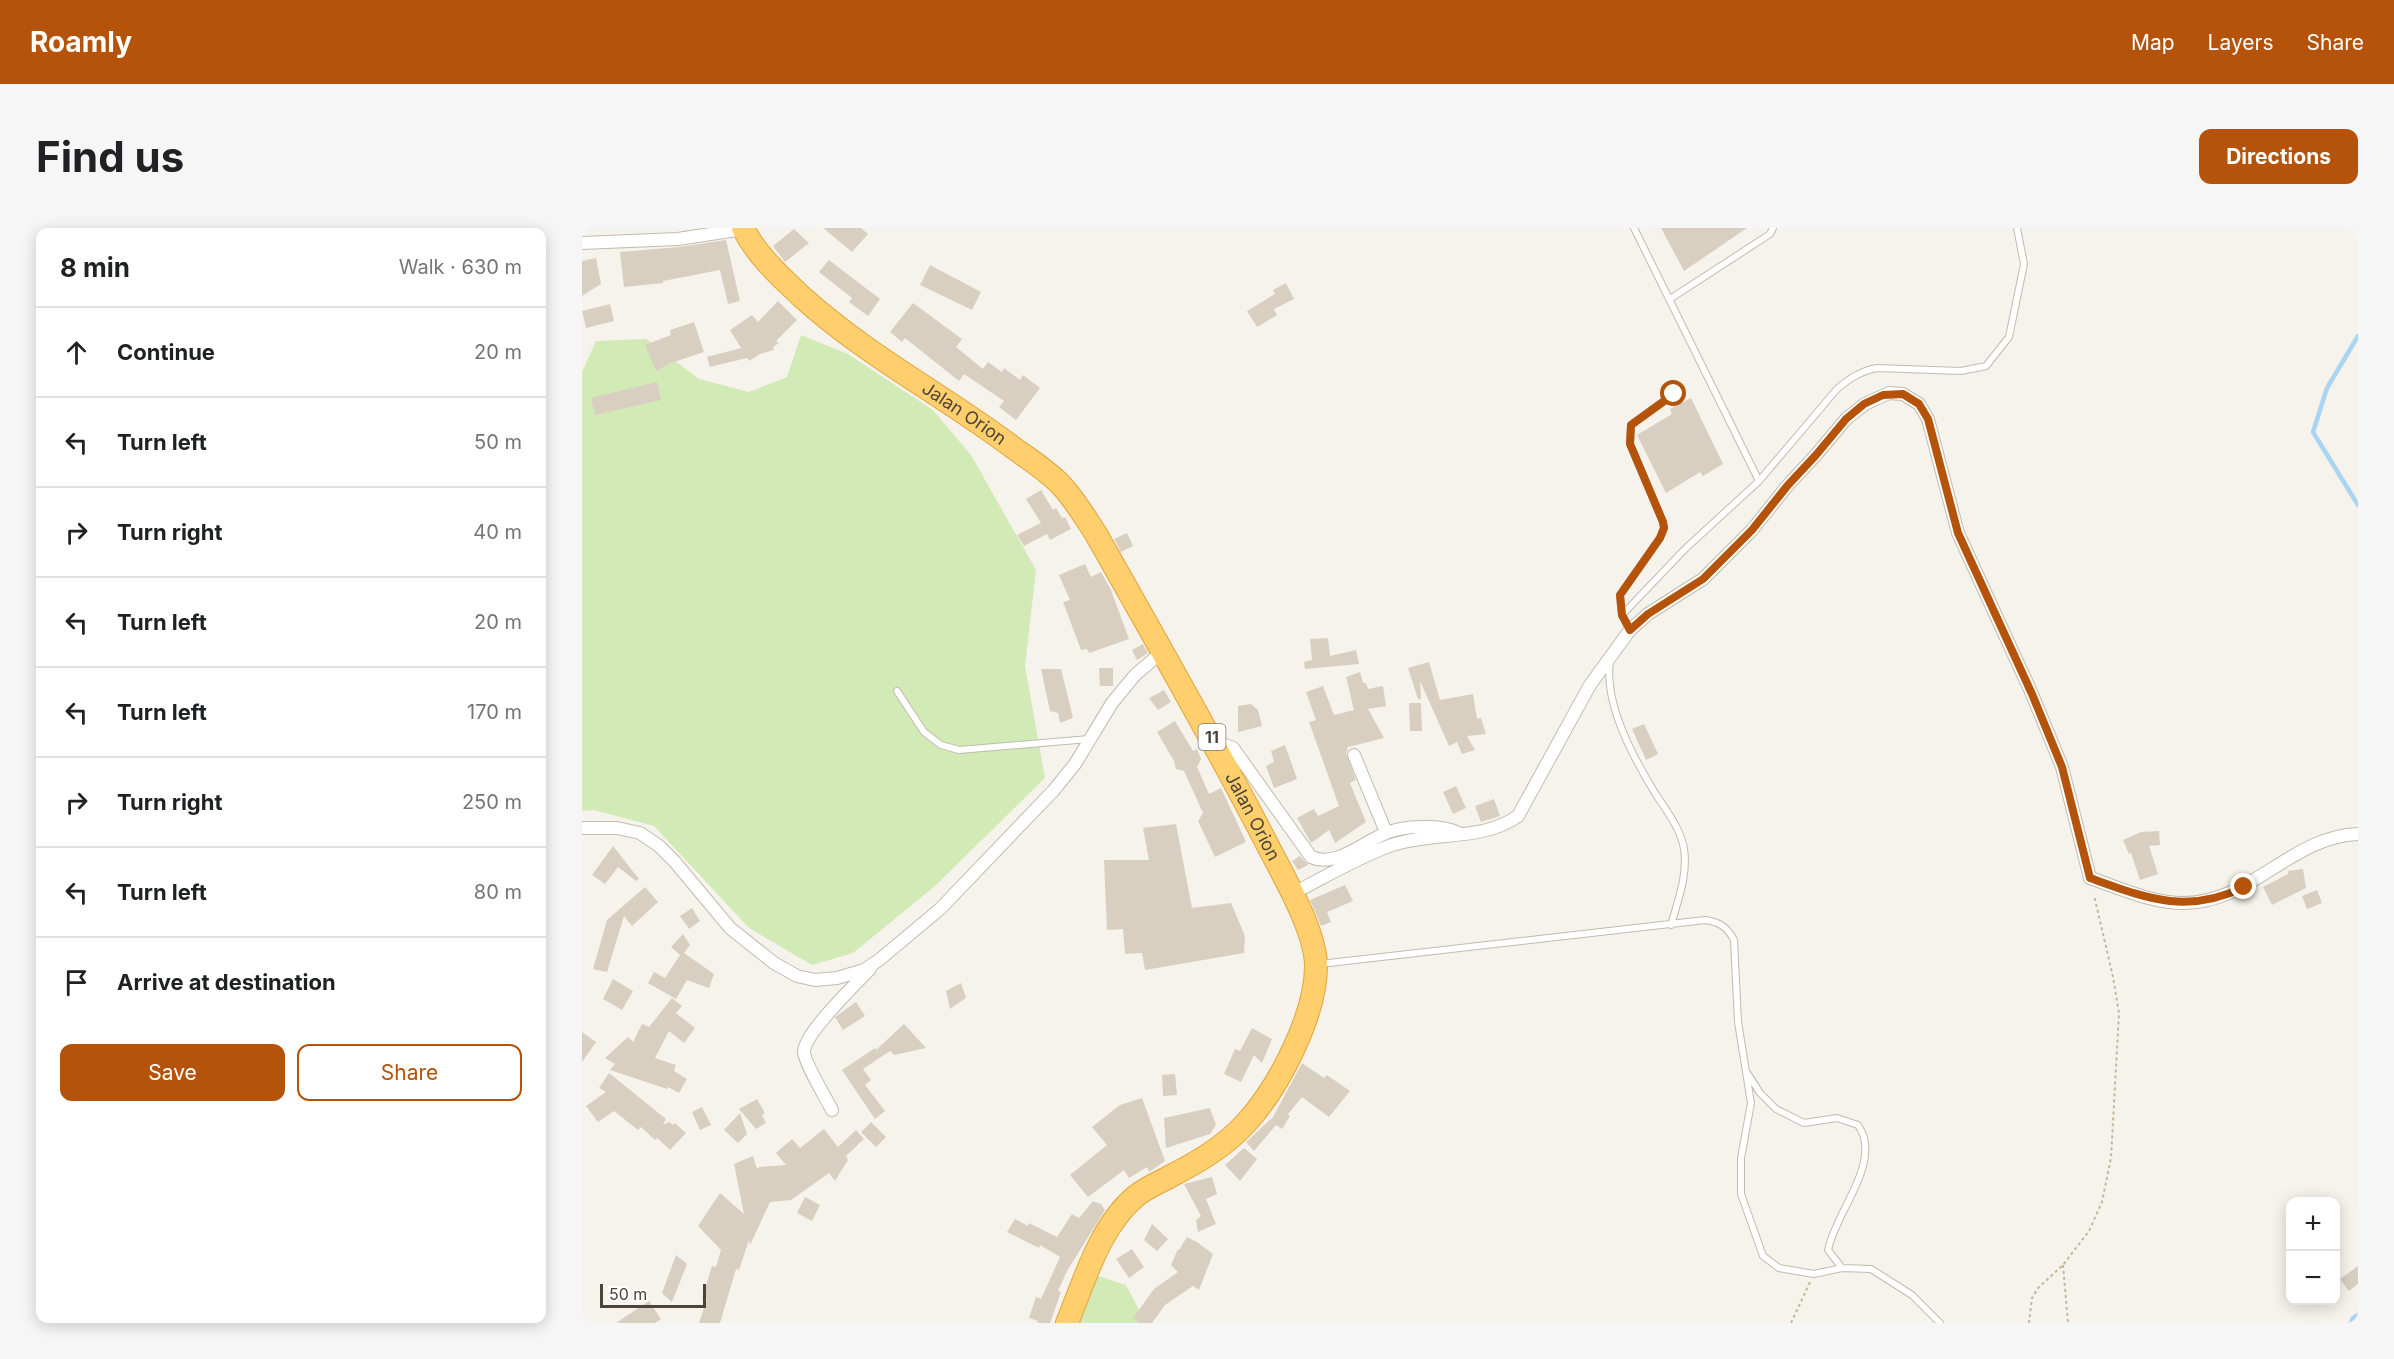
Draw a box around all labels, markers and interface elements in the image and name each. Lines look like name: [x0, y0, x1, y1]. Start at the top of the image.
text: Roamly: [30, 25, 132, 59]
text: Map: [2131, 30, 2175, 55]
text: Layers: [2208, 30, 2274, 55]
text: Share: [2307, 30, 2364, 55]
button: Directions: [2199, 129, 2358, 184]
text: Find us: [36, 131, 184, 182]
text: 8 min: [60, 252, 130, 283]
text: Walk · 630 m: [399, 255, 522, 279]
icon: ahead: [60, 336, 93, 369]
text: Continue: [117, 339, 215, 365]
text: 20 m: [474, 340, 522, 364]
street label: Jalan Orion: [918, 377, 1011, 449]
route start: [1660, 380, 1686, 406]
icon: left: [60, 426, 93, 459]
text: Turn left: [117, 429, 207, 455]
text: 50 m: [474, 430, 522, 454]
icon: right: [60, 516, 93, 549]
text: Turn right: [117, 519, 223, 545]
text: 40 m: [473, 520, 522, 544]
icon: left: [60, 606, 93, 639]
text: Turn left: [117, 609, 207, 635]
text: 20 m: [474, 610, 522, 634]
icon: left: [60, 696, 93, 729]
text: Turn left: [117, 699, 207, 725]
text: 170 m: [467, 700, 522, 724]
road number: 11: [1198, 724, 1226, 750]
street label: Jalan Orion: [1221, 768, 1285, 864]
icon: right: [60, 786, 93, 819]
text: Turn right: [117, 789, 223, 815]
text: 250 m: [462, 790, 522, 814]
route end: [2230, 873, 2256, 899]
icon: left: [60, 876, 93, 909]
text: Turn left: [117, 879, 207, 905]
text: 80 m: [474, 880, 522, 904]
icon: arrive: [60, 966, 93, 999]
text: Arrive at destination: [117, 969, 336, 995]
button: Save: [60, 1044, 285, 1101]
button: Share: [297, 1044, 522, 1101]
map controls: [2286, 1197, 2340, 1305]
button: +: [2286, 1197, 2340, 1251]
button: −: [2286, 1251, 2340, 1305]
scale bar: [600, 1281, 706, 1308]
text: 50 m: [609, 1284, 647, 1304]

